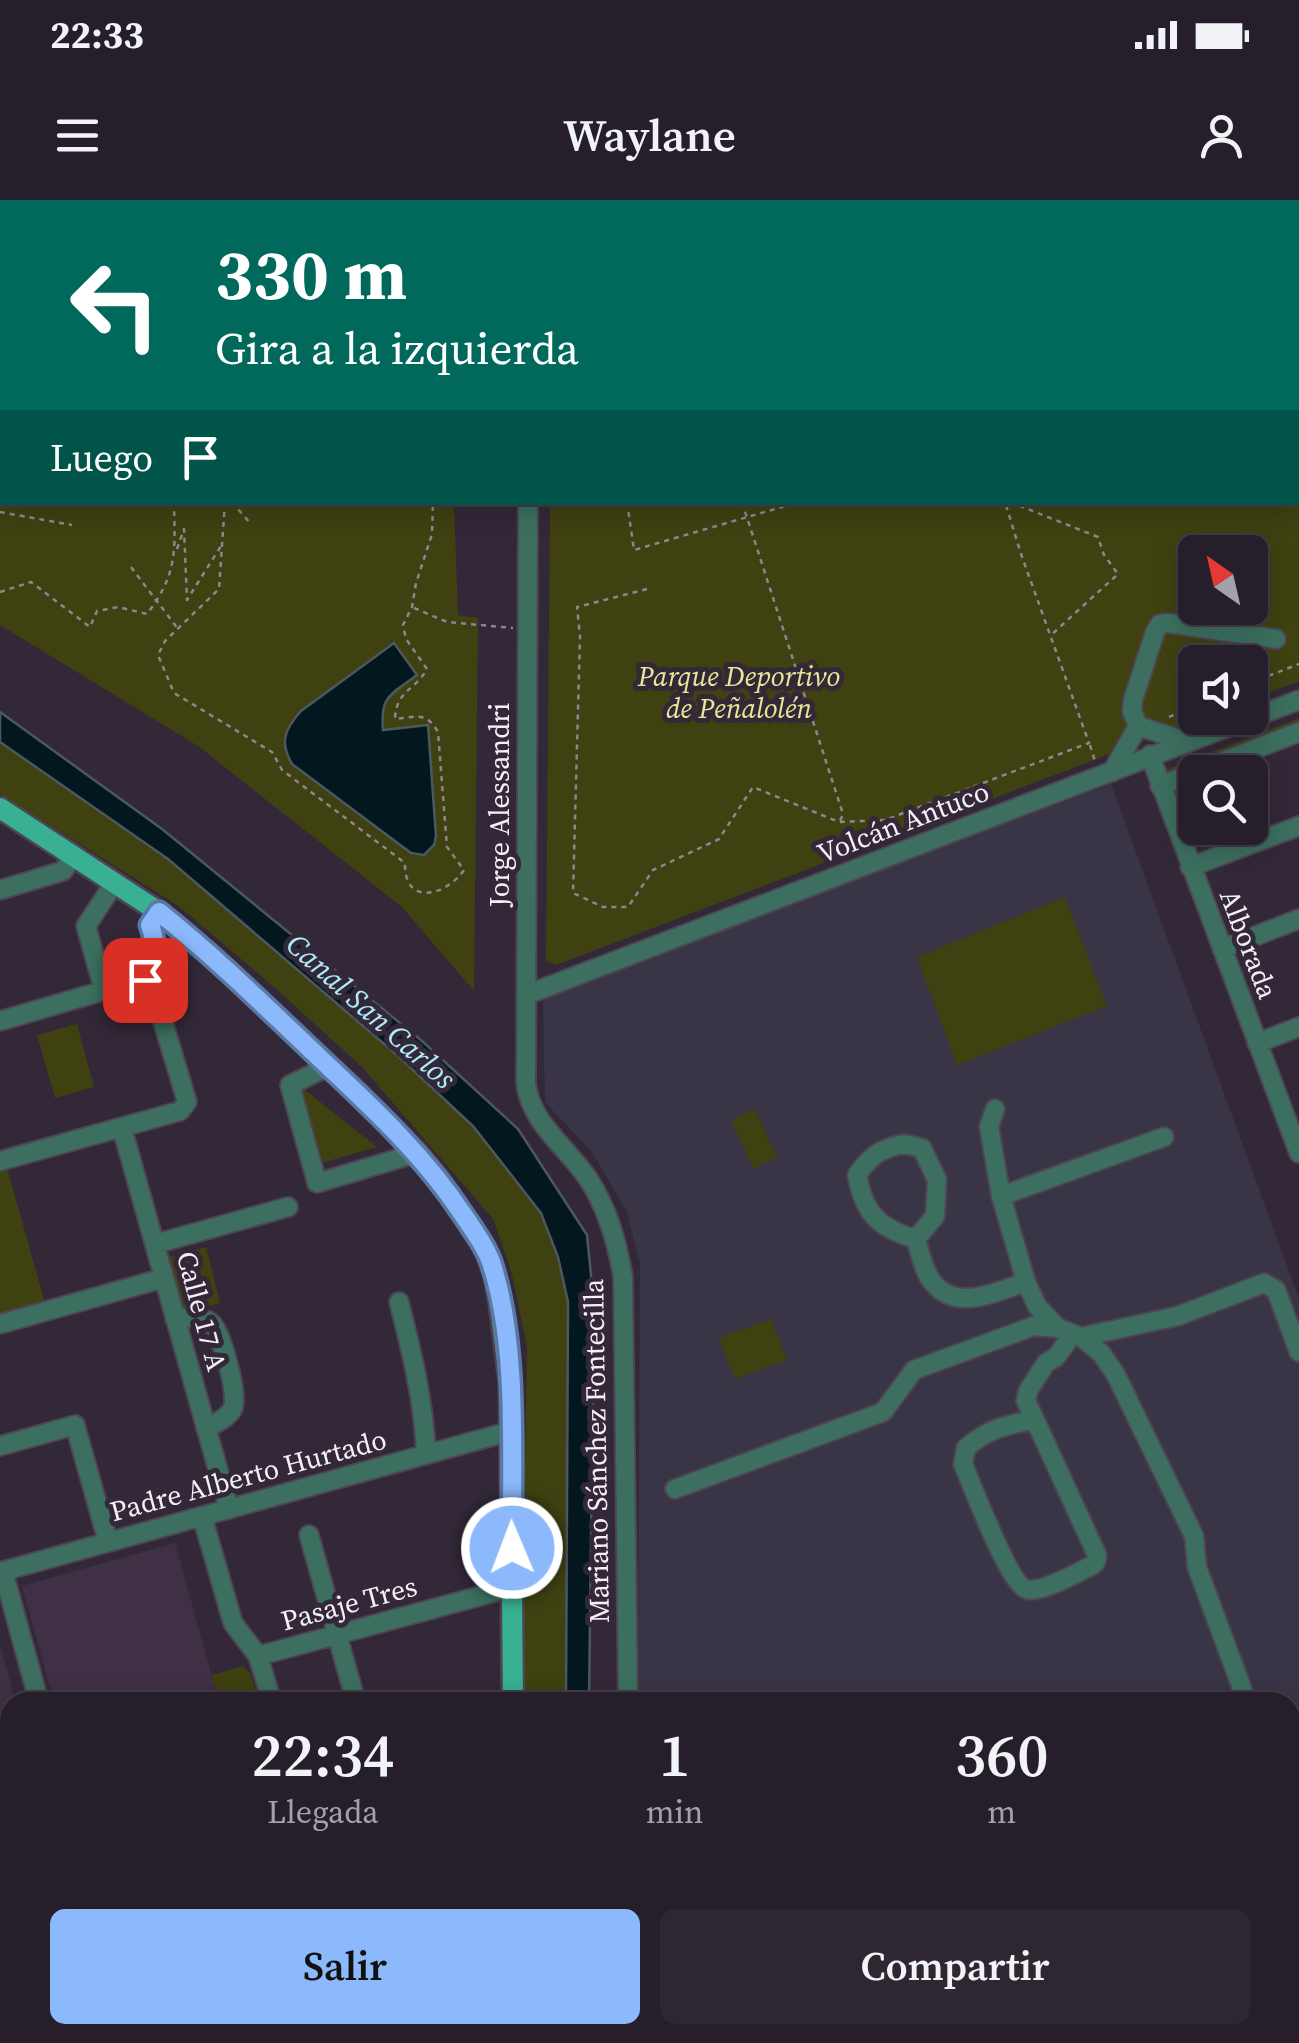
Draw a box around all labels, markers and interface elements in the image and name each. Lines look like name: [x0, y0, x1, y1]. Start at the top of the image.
text: 22:33: [50, 9, 144, 61]
text: Waylane: [563, 104, 736, 166]
icon: menu: [50, 108, 105, 163]
icon: person: [1194, 108, 1249, 163]
text: 330 m: [215, 226, 407, 322]
icon: left: [50, 240, 180, 370]
text: Gira a la izquierda: [215, 317, 579, 379]
icon: arrive: [173, 430, 228, 485]
text: Luego: [50, 432, 153, 484]
north arrow: [1178, 535, 1268, 625]
map controls: [1178, 535, 1268, 845]
button: sound: [1178, 645, 1268, 735]
park label: Parque Deportivo de Peñalolén: [637, 657, 840, 727]
street label: Jorge Alessandri: [480, 703, 518, 908]
button: search: [1178, 755, 1268, 845]
street label: Volcán Antuco: [812, 772, 994, 872]
street label: Alborada: [1211, 884, 1287, 1005]
water label: Canal San Carlos: [278, 924, 465, 1098]
pin: [103, 938, 188, 1023]
icon: arrive: [118, 953, 173, 1008]
street label: Calle 17 A: [168, 1247, 236, 1375]
street label: Mariano Sánchez Fontecilla: [574, 1278, 618, 1624]
street label: Padre Alberto Hurtado: [106, 1420, 390, 1530]
position arrow: [460, 1496, 564, 1600]
street label: Pasaje Tres: [277, 1567, 421, 1639]
text: 22:34: [251, 1714, 394, 1796]
text: 1: [659, 1714, 690, 1796]
text: 360: [955, 1714, 1049, 1796]
text: Llegada: [267, 1790, 378, 1834]
text: min: [646, 1790, 703, 1834]
text: m: [987, 1790, 1016, 1834]
button: Salir: [50, 1909, 640, 2024]
button: Compartir: [660, 1909, 1250, 2024]

